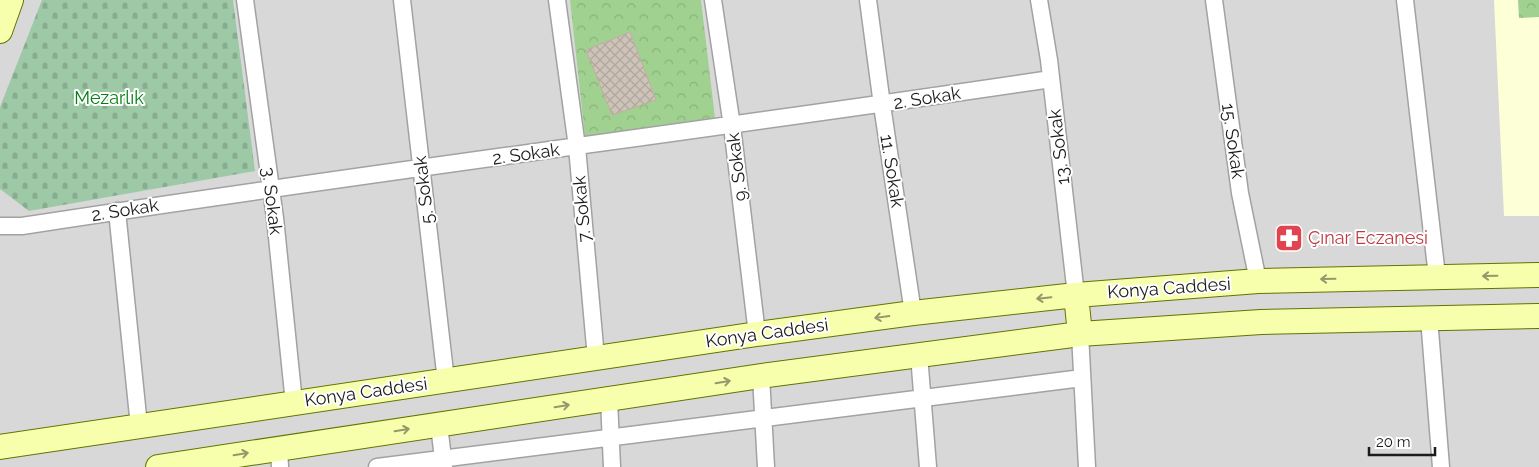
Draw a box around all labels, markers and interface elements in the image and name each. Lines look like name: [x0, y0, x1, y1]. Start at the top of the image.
street label: 2. Sokak: [892, 82, 963, 113]
park label: Mezarlık: [74, 87, 144, 108]
street label: 15. Sokak: [1218, 102, 1249, 180]
street label: 13. Sokak: [1043, 108, 1074, 186]
street label: 9. Sokak: [722, 131, 751, 203]
street label: 11. Sokak: [876, 133, 909, 210]
street label: 2. Sokak: [491, 138, 561, 169]
street label: 5. Sokak: [409, 154, 438, 225]
street label: 3. Sokak: [258, 166, 287, 236]
street label: 7. Sokak: [568, 174, 595, 243]
street label: 2. Sokak: [90, 194, 161, 225]
pharmacy icon: Çınar Eczanesi: [1274, 223, 1304, 253]
place label: Çınar Eczanesi: [1308, 227, 1428, 248]
one-way arrow: [1483, 271, 1499, 280]
street label: Konya Caddesi: [1107, 273, 1231, 302]
one-way arrow: [1320, 274, 1336, 284]
one-way arrow: [1036, 293, 1052, 303]
one-way arrow: [874, 312, 890, 322]
street label: Konya Caddesi: [704, 314, 830, 352]
street label: Konya Caddesi: [303, 373, 429, 411]
one-way arrow: [715, 377, 731, 387]
one-way arrow: [554, 401, 570, 411]
scale bar: [1369, 424, 1435, 456]
one-way arrow: [393, 425, 409, 435]
text: 20 m: [1376, 433, 1411, 451]
one-way arrow: [233, 449, 249, 459]

